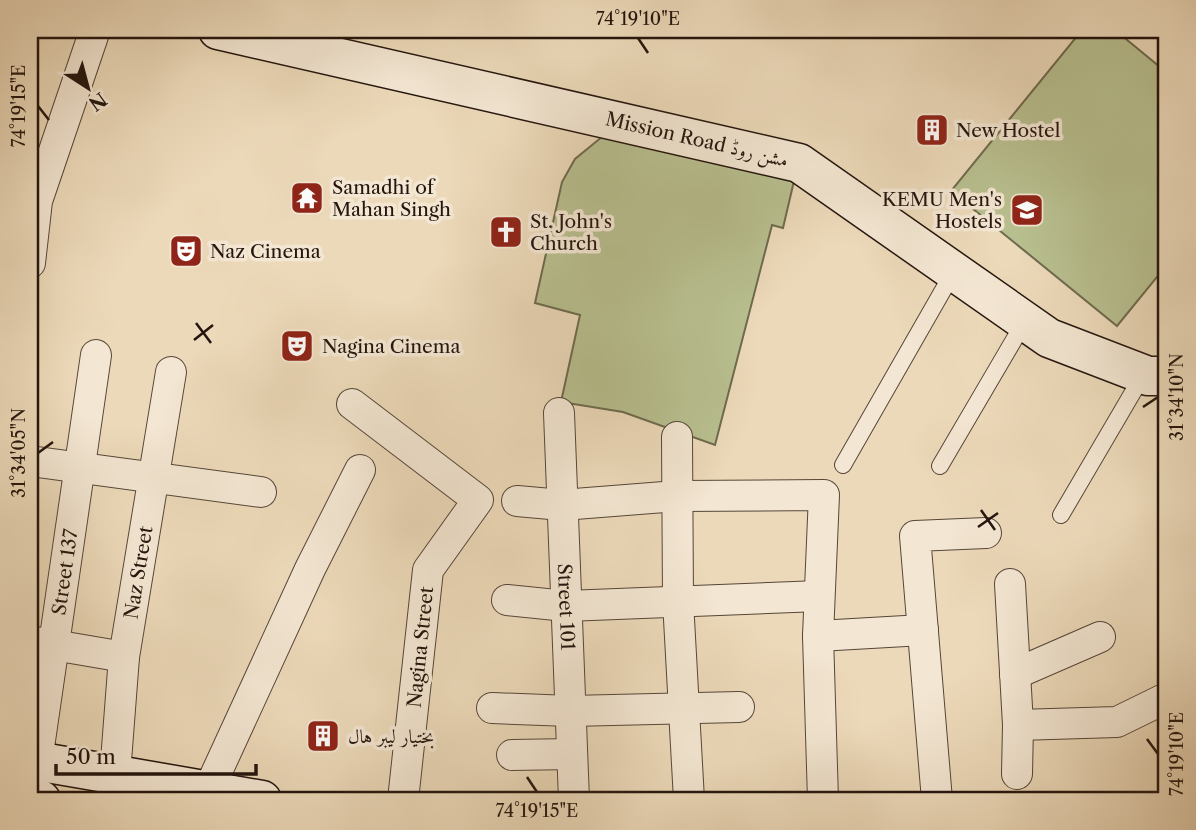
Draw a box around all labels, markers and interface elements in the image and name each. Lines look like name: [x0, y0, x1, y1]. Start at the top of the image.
text: 74°19'10"E: [596, 8, 680, 30]
north arrow: [52, 52, 122, 122]
text: 74°19'15"E: [8, 65, 30, 147]
text: N: [84, 87, 111, 116]
street label: Mission Road مشن روڈ: [603, 107, 790, 174]
building icon: New Hostel: [913, 111, 951, 149]
place label: New Hostel: [956, 119, 1061, 142]
place label: Samadhi of Mahan Singh: [332, 176, 451, 221]
temple icon: Samadhi of Mahan Singh: [288, 179, 326, 217]
place label: KEMU Men's Hostels: [882, 188, 1002, 233]
school or university icon: KEMU Men's Hostels: [1008, 191, 1046, 229]
place label: St. John's Church: [530, 210, 612, 255]
church icon: St. John's Church: [487, 213, 525, 251]
theatre icon: Naz Cinema: [167, 232, 205, 270]
place label: Naz Cinema: [210, 240, 321, 263]
theatre icon: Nagina Cinema: [278, 327, 316, 365]
place label: Nagina Cinema: [322, 335, 460, 358]
text: 31°34'10"N: [1166, 353, 1188, 441]
text: 31°34'05"N: [8, 408, 30, 498]
street label: Naz Street: [119, 524, 157, 621]
street label: Street 137: [47, 527, 83, 617]
street label: Street 101: [553, 563, 579, 651]
street label: Nagina Street: [403, 585, 438, 709]
text: 74°19'10"E: [1166, 712, 1188, 796]
building icon: بختیار لیبر ہال: [304, 717, 342, 755]
place label: بختیار لیبر ہال: [348, 725, 434, 749]
scale bar: [56, 732, 256, 776]
text: 50 m: [66, 744, 116, 769]
text: 74°19'15"E: [496, 800, 578, 822]

